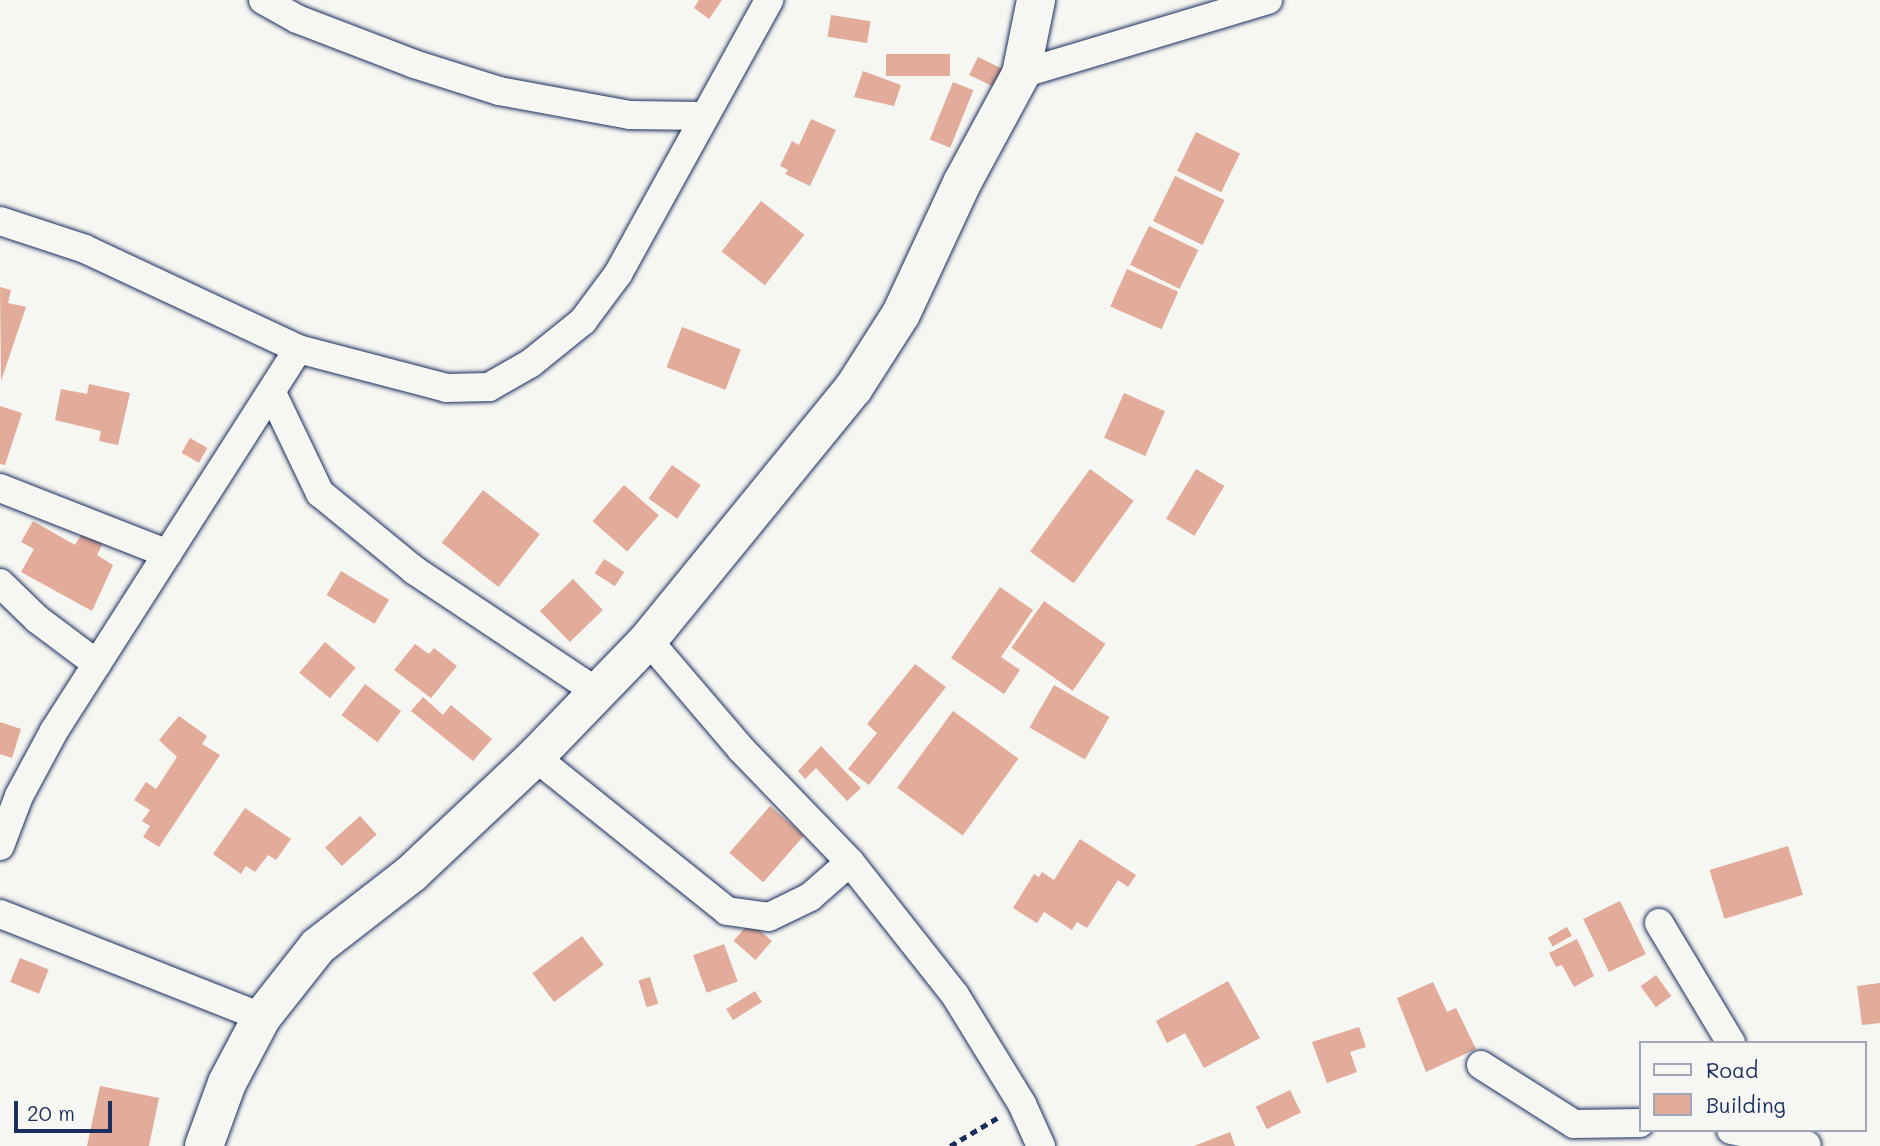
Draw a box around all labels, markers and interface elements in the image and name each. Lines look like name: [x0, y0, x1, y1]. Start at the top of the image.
legend: [1638, 1041, 1866, 1132]
text: Road: [1706, 1056, 1758, 1083]
scale bar: [18, 1086, 116, 1130]
text: Building: [1706, 1091, 1786, 1118]
text: 20 m: [27, 1099, 75, 1126]

